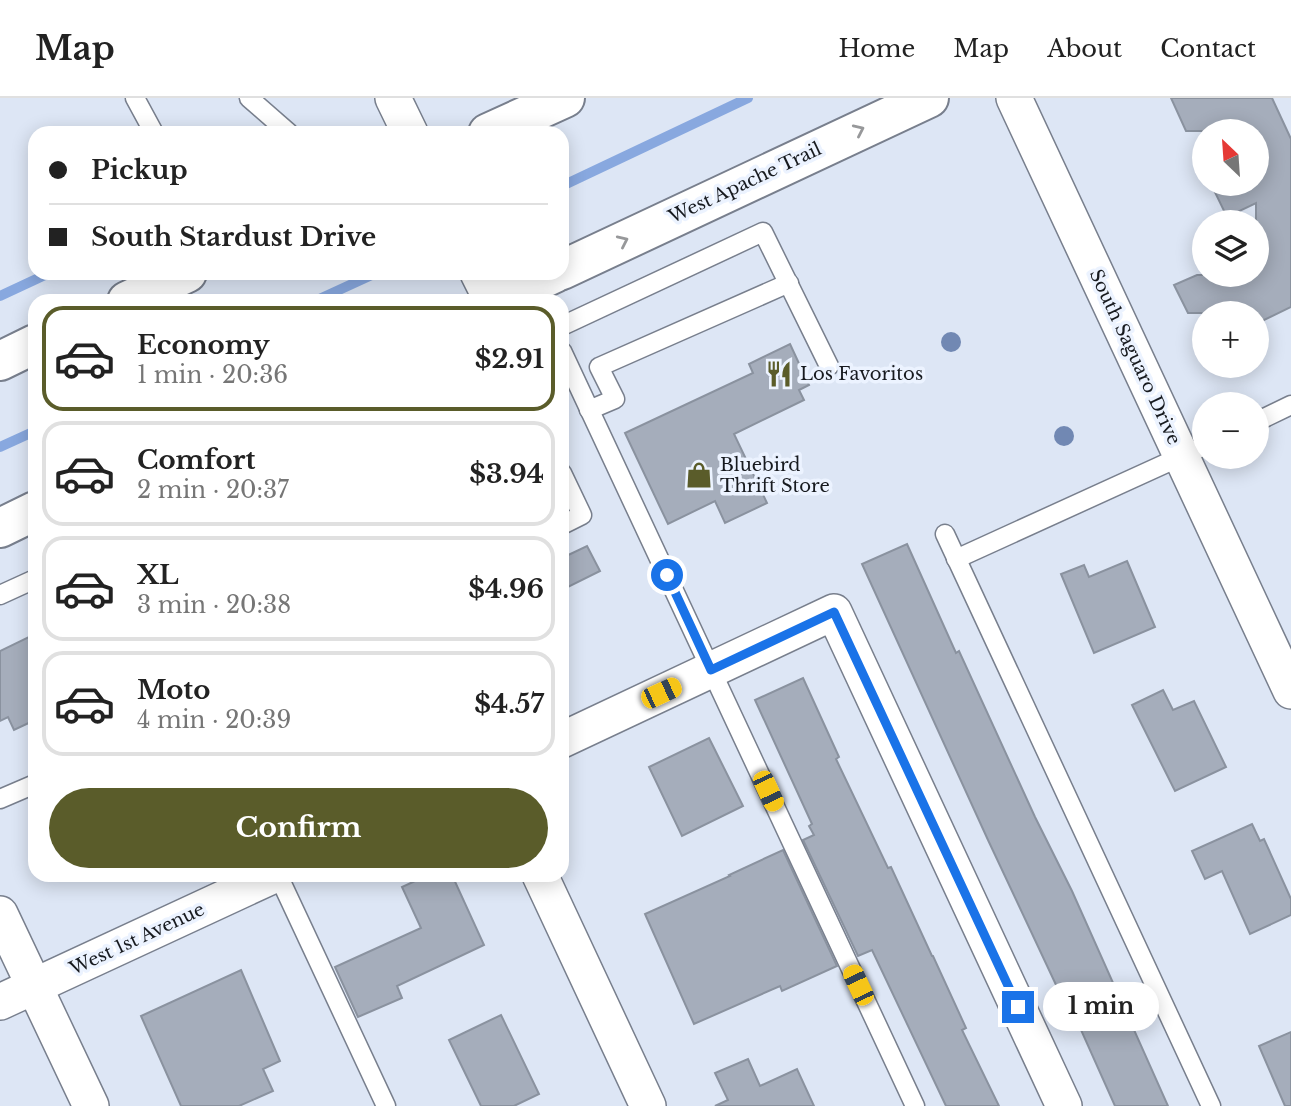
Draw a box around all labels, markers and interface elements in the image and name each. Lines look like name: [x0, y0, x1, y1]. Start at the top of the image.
text: Map: [35, 28, 115, 69]
text: Home: [839, 34, 915, 63]
text: Map: [953, 34, 1009, 63]
text: About: [1047, 34, 1122, 63]
text: Contact: [1160, 34, 1256, 63]
north arrow: [1192, 119, 1269, 196]
map controls: [1192, 119, 1269, 469]
one-way arrow: [852, 124, 864, 138]
street label: West Apache Trail: [664, 138, 825, 229]
text: Pickup: [91, 154, 188, 186]
button: layers: [1192, 210, 1269, 287]
text: South Stardust Drive: [91, 221, 376, 253]
one-way arrow: [616, 235, 629, 249]
street label: South Saguaro Drive: [1085, 266, 1185, 448]
button: +: [1192, 301, 1269, 378]
icon: car: [53, 327, 116, 390]
text: Economy: [137, 329, 270, 361]
text: $2.91: [475, 343, 544, 375]
restaurant icon: Los Favoritos: [764, 359, 794, 389]
text: 1 min · 20:36: [137, 361, 288, 389]
place label: Los Favoritos: [800, 363, 923, 385]
button: −: [1192, 392, 1269, 469]
icon: car: [53, 442, 116, 505]
text: Comfort: [137, 444, 255, 476]
place label: Bluebird Thrift Store: [720, 454, 830, 497]
text: $3.94: [469, 458, 544, 490]
shop icon: Bluebird Thrift Store: [684, 460, 714, 490]
text: 2 min · 20:37: [137, 476, 289, 504]
icon: car: [53, 557, 116, 620]
text: XL: [137, 559, 179, 591]
route start: [651, 559, 683, 591]
text: $4.96: [468, 573, 544, 605]
text: 3 min · 20:38: [137, 591, 291, 619]
icon: car: [53, 672, 116, 735]
text: Moto: [137, 674, 210, 706]
car: [638, 675, 685, 711]
text: $4.57: [474, 688, 544, 720]
text: 4 min · 20:39: [137, 706, 291, 734]
car: [750, 768, 787, 814]
button: Confirm: [49, 788, 548, 868]
street label: West 1st Avenue: [65, 898, 208, 980]
car: [840, 962, 877, 1008]
callout: 1 min: [1042, 982, 1158, 1032]
route end: [1002, 991, 1034, 1023]
text: 1 min: [1068, 992, 1134, 1020]

